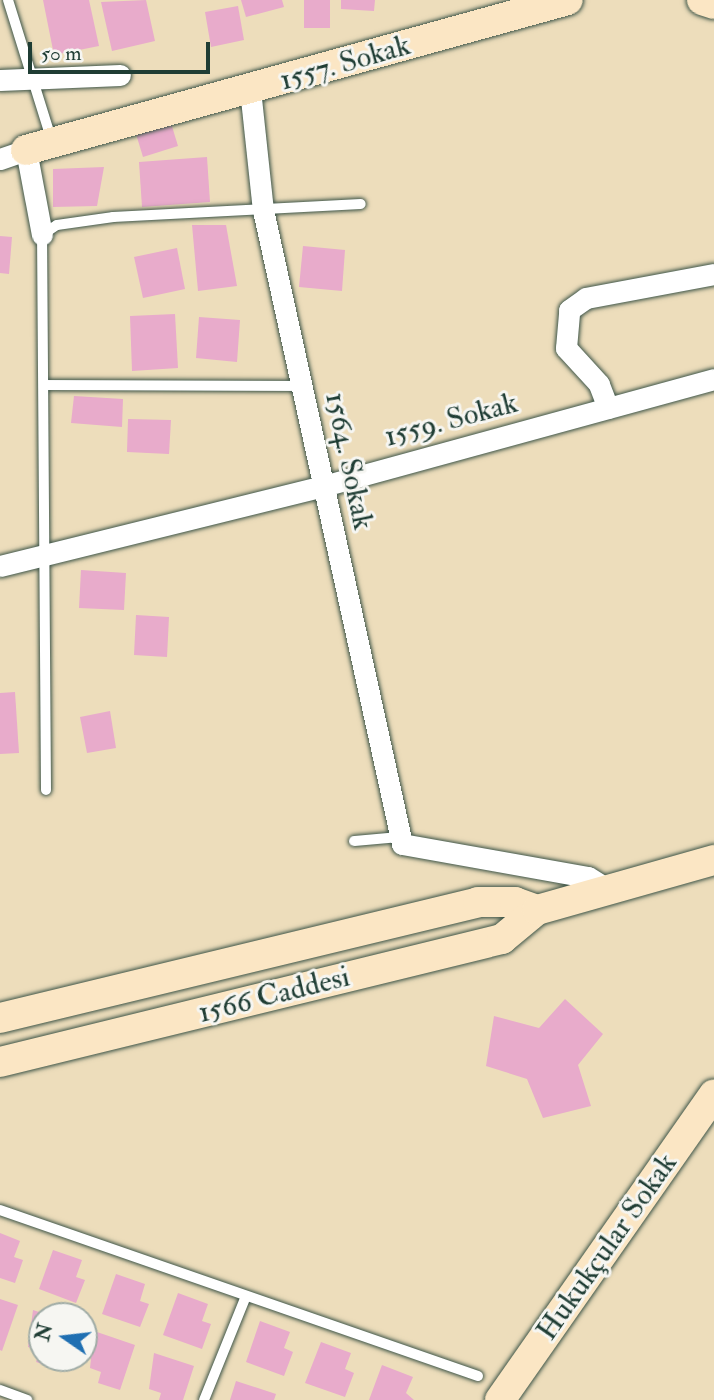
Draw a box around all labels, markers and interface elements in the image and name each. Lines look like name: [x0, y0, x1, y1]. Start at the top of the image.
street label: 1557. Sokak: [276, 27, 414, 99]
scale bar: [32, 28, 214, 72]
text: 50 m: [41, 40, 82, 67]
street label: 1559. Sokak: [381, 385, 521, 455]
street label: 1564. Sokak: [317, 389, 381, 533]
street label: 1566 Caddesi: [195, 959, 353, 1031]
street label: Hukukçular Sokak: [529, 1146, 685, 1348]
north arrow: [28, 1302, 98, 1372]
text: N: [31, 1321, 58, 1344]

